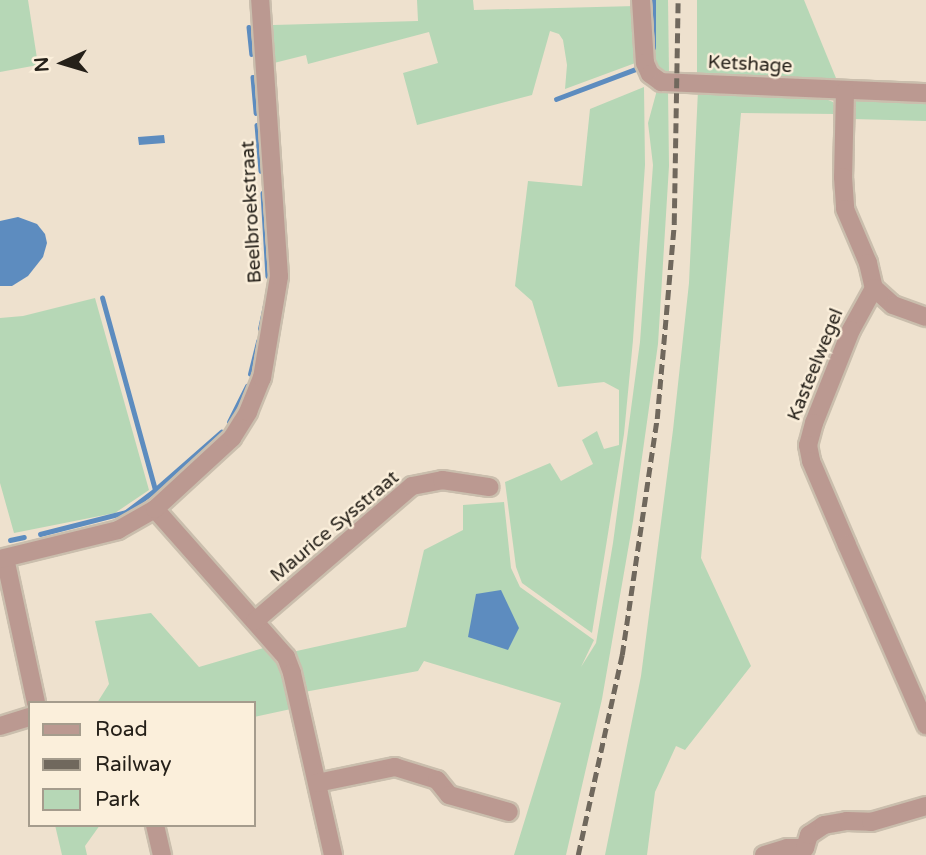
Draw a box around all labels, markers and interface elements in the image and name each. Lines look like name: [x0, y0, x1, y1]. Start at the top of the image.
north arrow: [28, 28, 98, 98]
street label: Ketshage: [707, 51, 793, 79]
text: N: [31, 56, 54, 73]
street label: Beelbroekstraat: [237, 140, 267, 284]
street label: Kasteelwegel: [783, 306, 849, 424]
street label: Maurice Sysstraat: [266, 467, 404, 587]
legend: [28, 701, 256, 827]
text: Road: [95, 717, 148, 742]
text: Railway: [95, 752, 172, 777]
text: Park: [95, 787, 140, 812]

